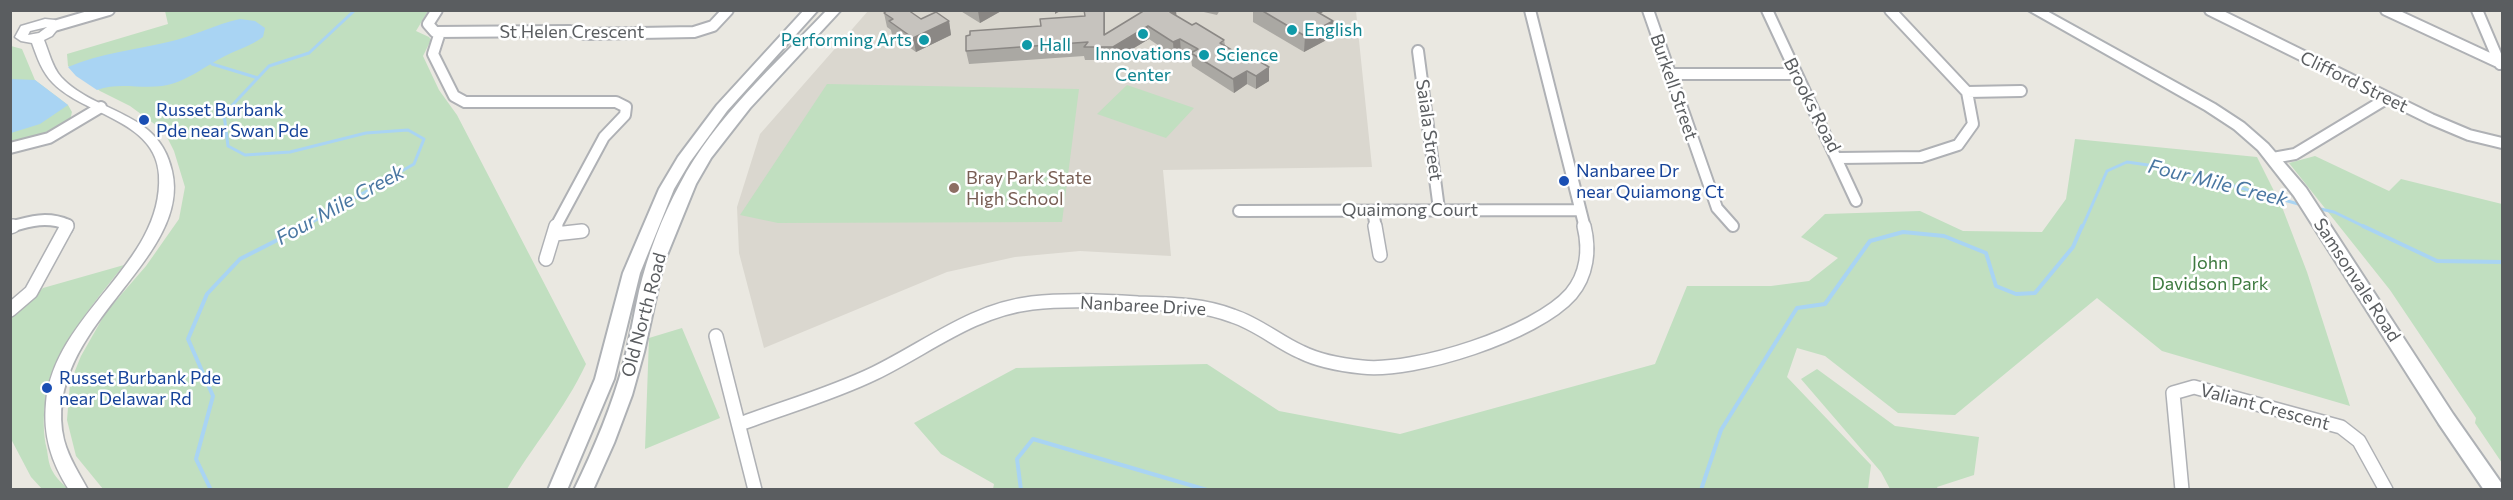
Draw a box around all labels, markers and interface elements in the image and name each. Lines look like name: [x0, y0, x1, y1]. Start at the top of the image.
place label: English: [1304, 19, 1362, 41]
street label: St Helen Crescent: [499, 21, 645, 43]
marker: English: [1285, 23, 1299, 37]
marker: Innovations Center: [1136, 27, 1150, 41]
place label: Performing Arts: [781, 29, 912, 51]
street label: Burkell Street: [1646, 31, 1702, 143]
marker: Performing Arts: [917, 33, 931, 47]
place label: Hall: [1039, 34, 1071, 56]
marker: Hall: [1020, 38, 1034, 52]
place label: Innovations Center: [1095, 43, 1191, 86]
place label: Science: [1216, 44, 1278, 66]
street label: Clifford Street: [2297, 47, 2411, 117]
marker: Science: [1197, 48, 1211, 62]
street label: Brooks Road: [1779, 54, 1845, 156]
street label: Saiala Street: [1411, 78, 1447, 182]
place label: Russet Burbank Pde near Swan Pde: [156, 99, 309, 142]
marker: Russet Burbank Pde near Swan Pde: [137, 113, 151, 127]
water label: Four Mile Creek: [2146, 154, 2290, 212]
water label: Four Mile Creek: [272, 160, 408, 250]
place label: Nanbaree Dr near Quiamong Ct: [1576, 160, 1724, 202]
place label: Bray Park State High School: [966, 167, 1092, 210]
marker: Nanbaree Dr near Quiamong Ct: [1557, 174, 1571, 188]
marker: Bray Park State High School: [947, 181, 961, 195]
street label: Quaimong Court: [1342, 199, 1478, 221]
street label: Samsonvale Road: [2309, 214, 2405, 346]
street label: Old North Road: [617, 250, 671, 380]
park label: John Davidson Park: [2151, 252, 2269, 294]
street label: Nanbaree Drive: [1079, 292, 1207, 320]
place label: Russet Burbank Pde near Delawar Rd: [59, 367, 221, 410]
street label: Valiant Crescent: [2198, 379, 2332, 435]
marker: Russet Burbank Pde near Delawar Rd: [40, 381, 54, 395]

